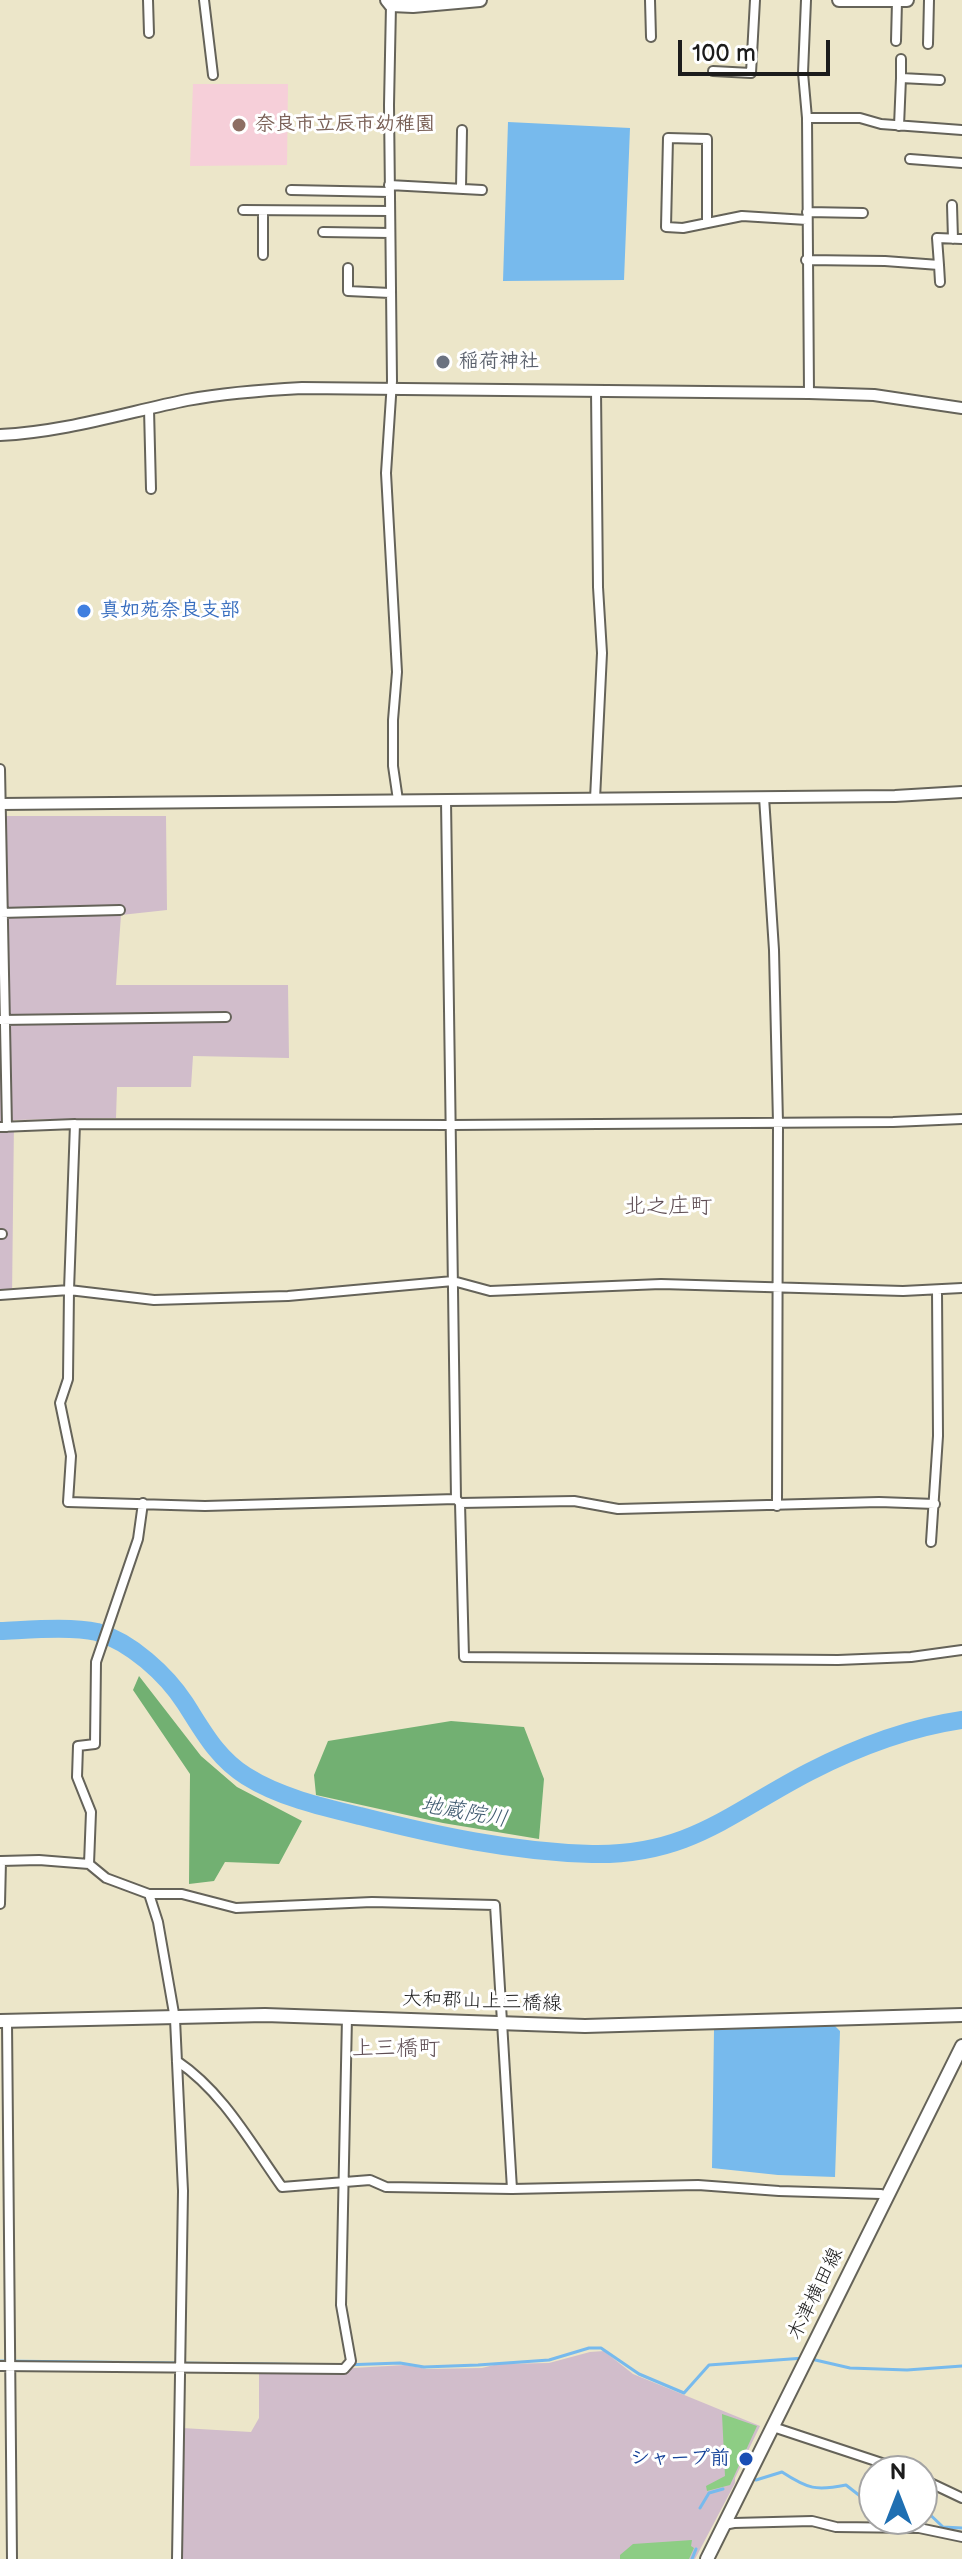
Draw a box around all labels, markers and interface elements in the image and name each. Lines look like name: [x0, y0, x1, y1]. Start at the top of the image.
scale bar: [682, 24, 834, 74]
text: 100 m: [692, 39, 756, 68]
place label: 奈良市立辰市幼稚園: [255, 113, 435, 137]
marker: 奈良市立辰市幼稚園: [230, 116, 248, 134]
place label: 稲荷神社: [459, 350, 539, 374]
marker: 稲荷神社: [434, 353, 452, 371]
place label: 真如苑奈良支部: [100, 599, 240, 623]
marker: 真如苑奈良支部: [75, 602, 93, 620]
district label: 北之庄町: [624, 1194, 712, 1220]
water label: 地蔵院川: [418, 1792, 510, 1834]
street label: 大和郡山上三橋線: [402, 1987, 562, 2017]
district label: 上三橋町: [352, 2036, 440, 2062]
street label: 木津横田線: [783, 2244, 849, 2344]
place label: シャープ前: [630, 2447, 730, 2471]
marker: シャープ前: [737, 2450, 755, 2468]
north arrow: [858, 2455, 938, 2535]
text: N: [890, 2459, 906, 2486]

